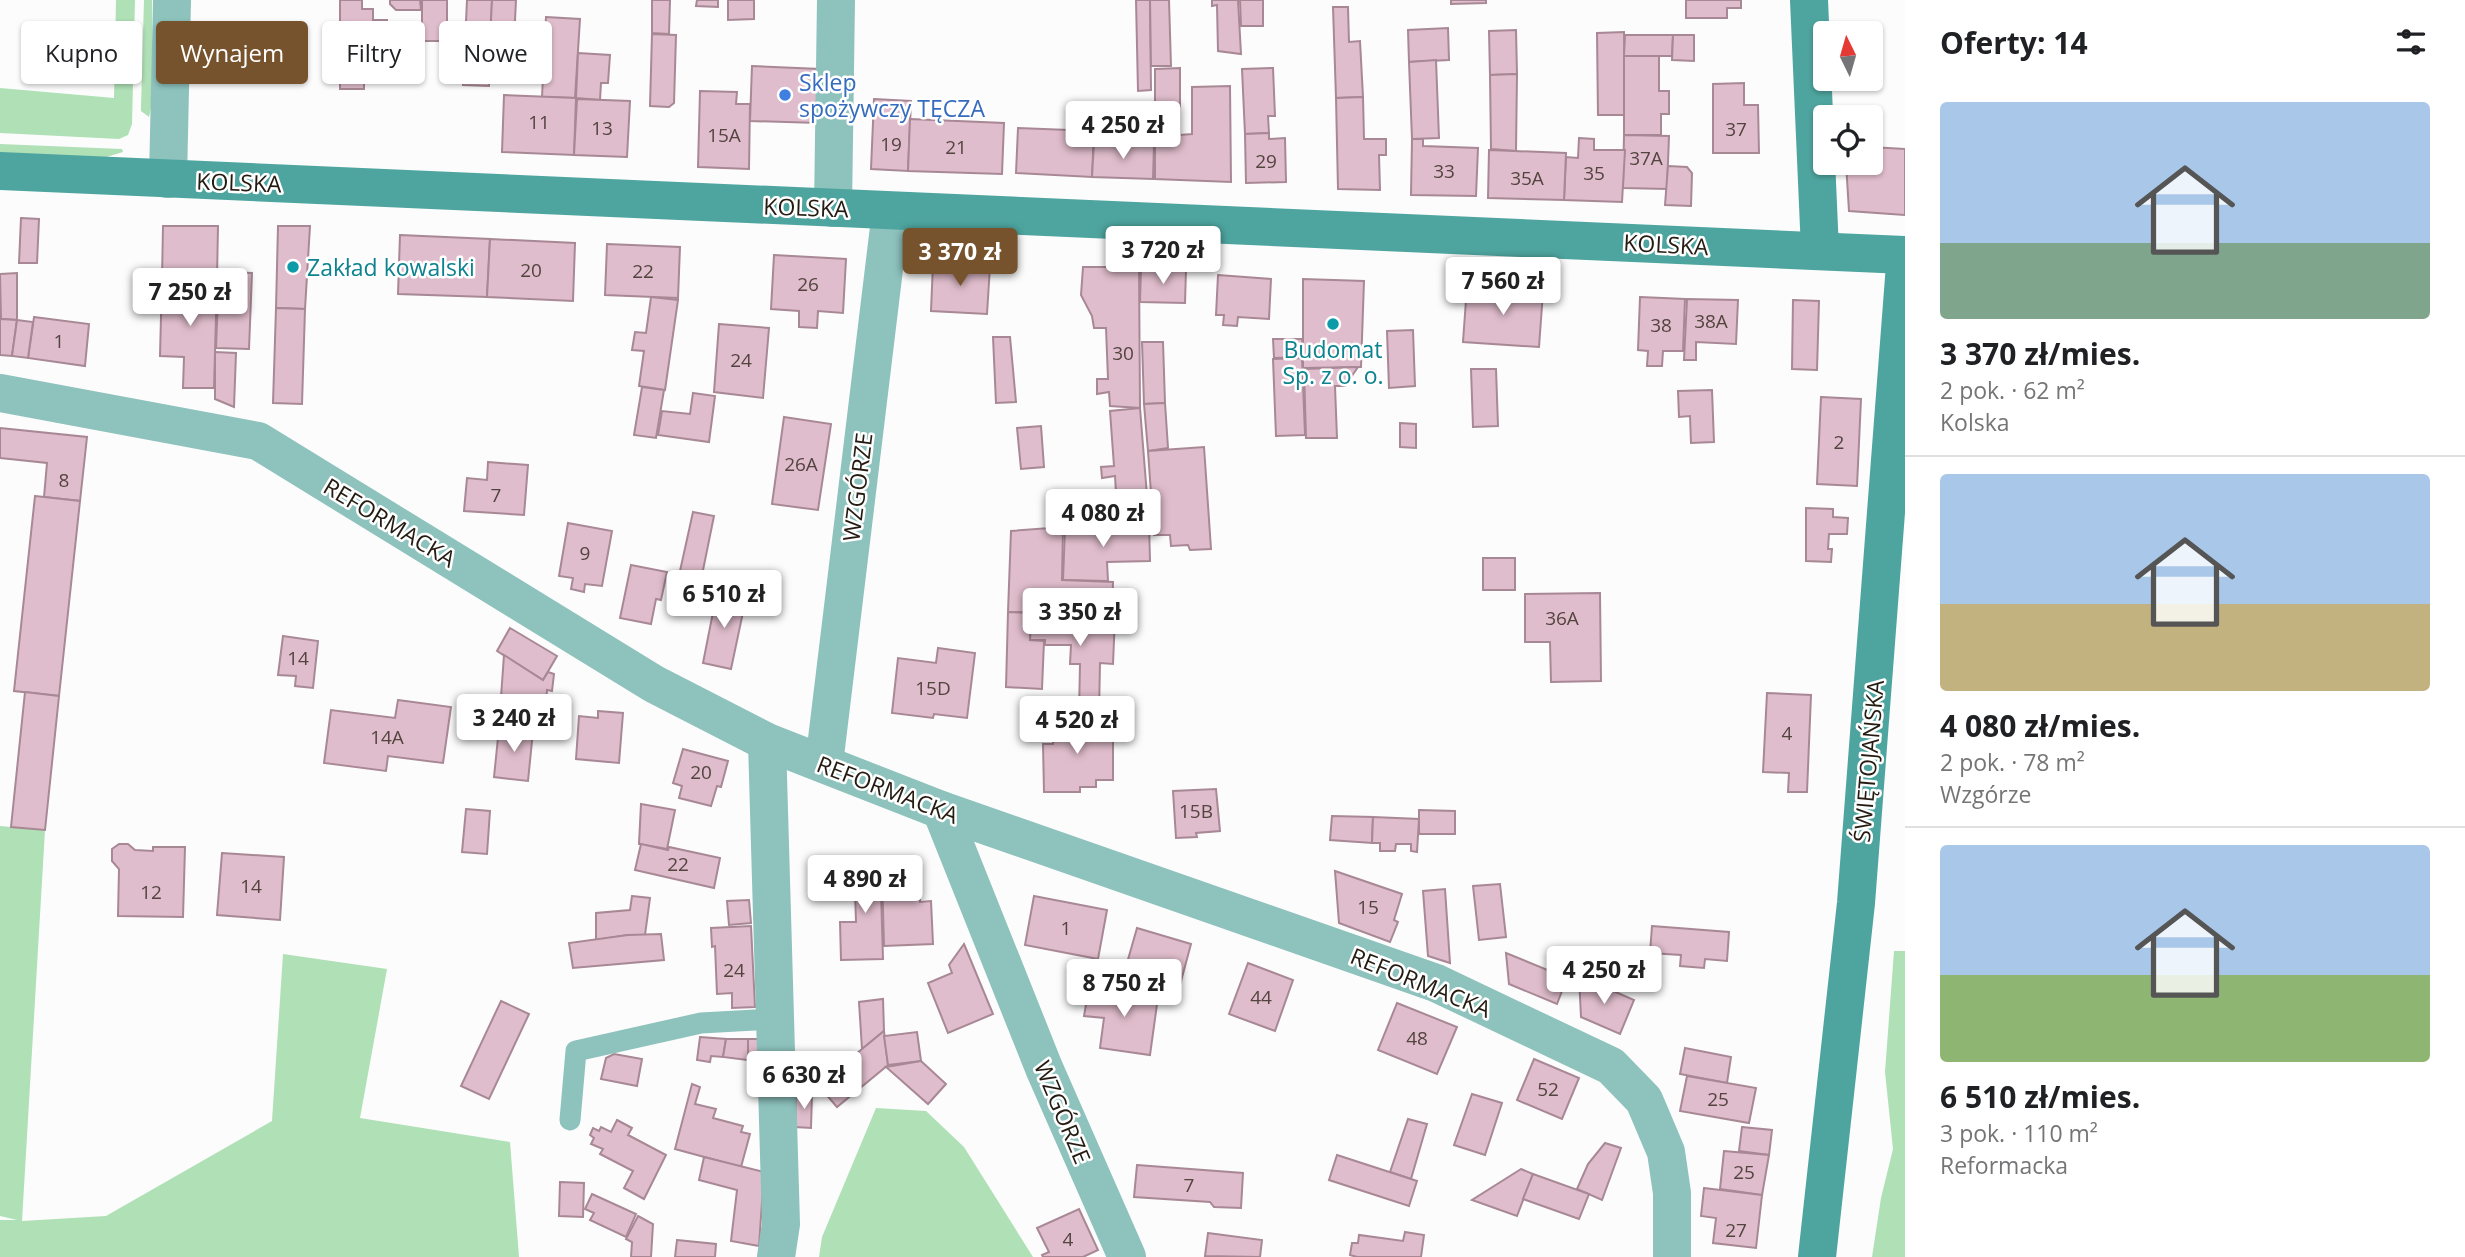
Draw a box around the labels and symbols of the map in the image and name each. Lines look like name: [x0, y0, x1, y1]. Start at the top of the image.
north arrow: [1813, 21, 1883, 91]
place label: Sklep spożywczy TĘCZA: [799, 66, 985, 124]
marker: Sklep spożywczy TĘCZA: [777, 87, 793, 103]
pin: 4 250 zł: [1051, 102, 1195, 161]
house number: 11: [528, 109, 550, 135]
house number: 13: [591, 115, 613, 141]
house number: 37: [1725, 116, 1747, 142]
house number: 15A: [707, 122, 741, 148]
house number: 19: [880, 131, 902, 157]
house number: 21: [945, 134, 967, 160]
house number: 37A: [1629, 145, 1663, 171]
house number: 29: [1255, 148, 1277, 174]
house number: 33: [1433, 158, 1455, 184]
house number: 35: [1583, 160, 1605, 186]
street label: KOLSKA: [196, 165, 283, 199]
house number: 35A: [1510, 165, 1544, 191]
street label: KOLSKA: [763, 190, 850, 224]
pin: 3 720 zł: [1091, 226, 1235, 286]
street label: KOLSKA: [1623, 226, 1710, 262]
pin: 3 370 zł: [888, 229, 1032, 288]
place label: Zakład kowalski: [307, 251, 475, 283]
house number: 20: [520, 257, 542, 283]
house number: 22: [632, 258, 654, 284]
pin: 7 560 zł: [1431, 258, 1575, 317]
marker: Zakład kowalski: [285, 259, 301, 275]
pin: 7 250 zł: [118, 268, 262, 328]
house number: 26: [797, 271, 819, 297]
house number: 38A: [1694, 308, 1728, 334]
house number: 38: [1650, 312, 1672, 338]
marker: Budomat Sp. z o. o.: [1325, 316, 1341, 332]
house number: 1: [54, 328, 64, 354]
place label: Budomat Sp. z o. o.: [1282, 333, 1384, 391]
house number: 30: [1112, 340, 1134, 366]
house number: 24: [730, 347, 752, 373]
house number: 2: [1834, 429, 1844, 455]
street label: WZGÓRZE: [834, 431, 880, 543]
house number: 26A: [784, 451, 818, 477]
house number: 8: [59, 467, 69, 493]
street label: REFORMACKA: [318, 470, 463, 574]
house number: 7: [491, 482, 501, 508]
pin: 4 080 zł: [1031, 490, 1175, 549]
house number: 9: [580, 540, 590, 566]
pin: 6 510 zł: [652, 570, 796, 630]
pin: 3 350 zł: [1008, 588, 1152, 648]
house number: 36A: [1545, 605, 1579, 631]
house number: 14: [287, 645, 309, 671]
house number: 15D: [915, 675, 951, 701]
street label: ŚWIĘTOJAŃSKA: [1845, 678, 1891, 844]
pin: 3 240 zł: [442, 694, 586, 754]
pin: 4 520 zł: [1005, 696, 1149, 756]
house number: 4: [1782, 720, 1793, 746]
house number: 14A: [370, 724, 404, 750]
street label: REFORMACKA: [813, 747, 964, 831]
house number: 20: [690, 759, 712, 785]
house number: 15B: [1179, 798, 1213, 824]
house number: 22: [667, 851, 689, 877]
pin: 4 890 zł: [793, 856, 937, 915]
house number: 14: [240, 873, 262, 899]
house number: 12: [140, 879, 162, 905]
house number: 15: [1357, 894, 1379, 920]
house number: 1: [1061, 915, 1071, 941]
street label: REFORMACKA: [1346, 939, 1497, 1025]
pin: 4 250 zł: [1532, 946, 1676, 1006]
house number: 24: [723, 957, 745, 983]
pin: 8 750 zł: [1052, 960, 1196, 1019]
house number: 44: [1250, 984, 1272, 1010]
house number: 48: [1406, 1025, 1428, 1051]
pin: 6 630 zł: [732, 1052, 876, 1111]
street label: WZGÓRZE: [1027, 1056, 1099, 1168]
house number: 52: [1537, 1076, 1559, 1102]
house number: 25: [1707, 1086, 1729, 1112]
house number: 25: [1733, 1159, 1755, 1185]
house number: 7: [1184, 1172, 1194, 1198]
house number: 27: [1725, 1217, 1747, 1243]
house number: 4: [1063, 1226, 1074, 1252]

